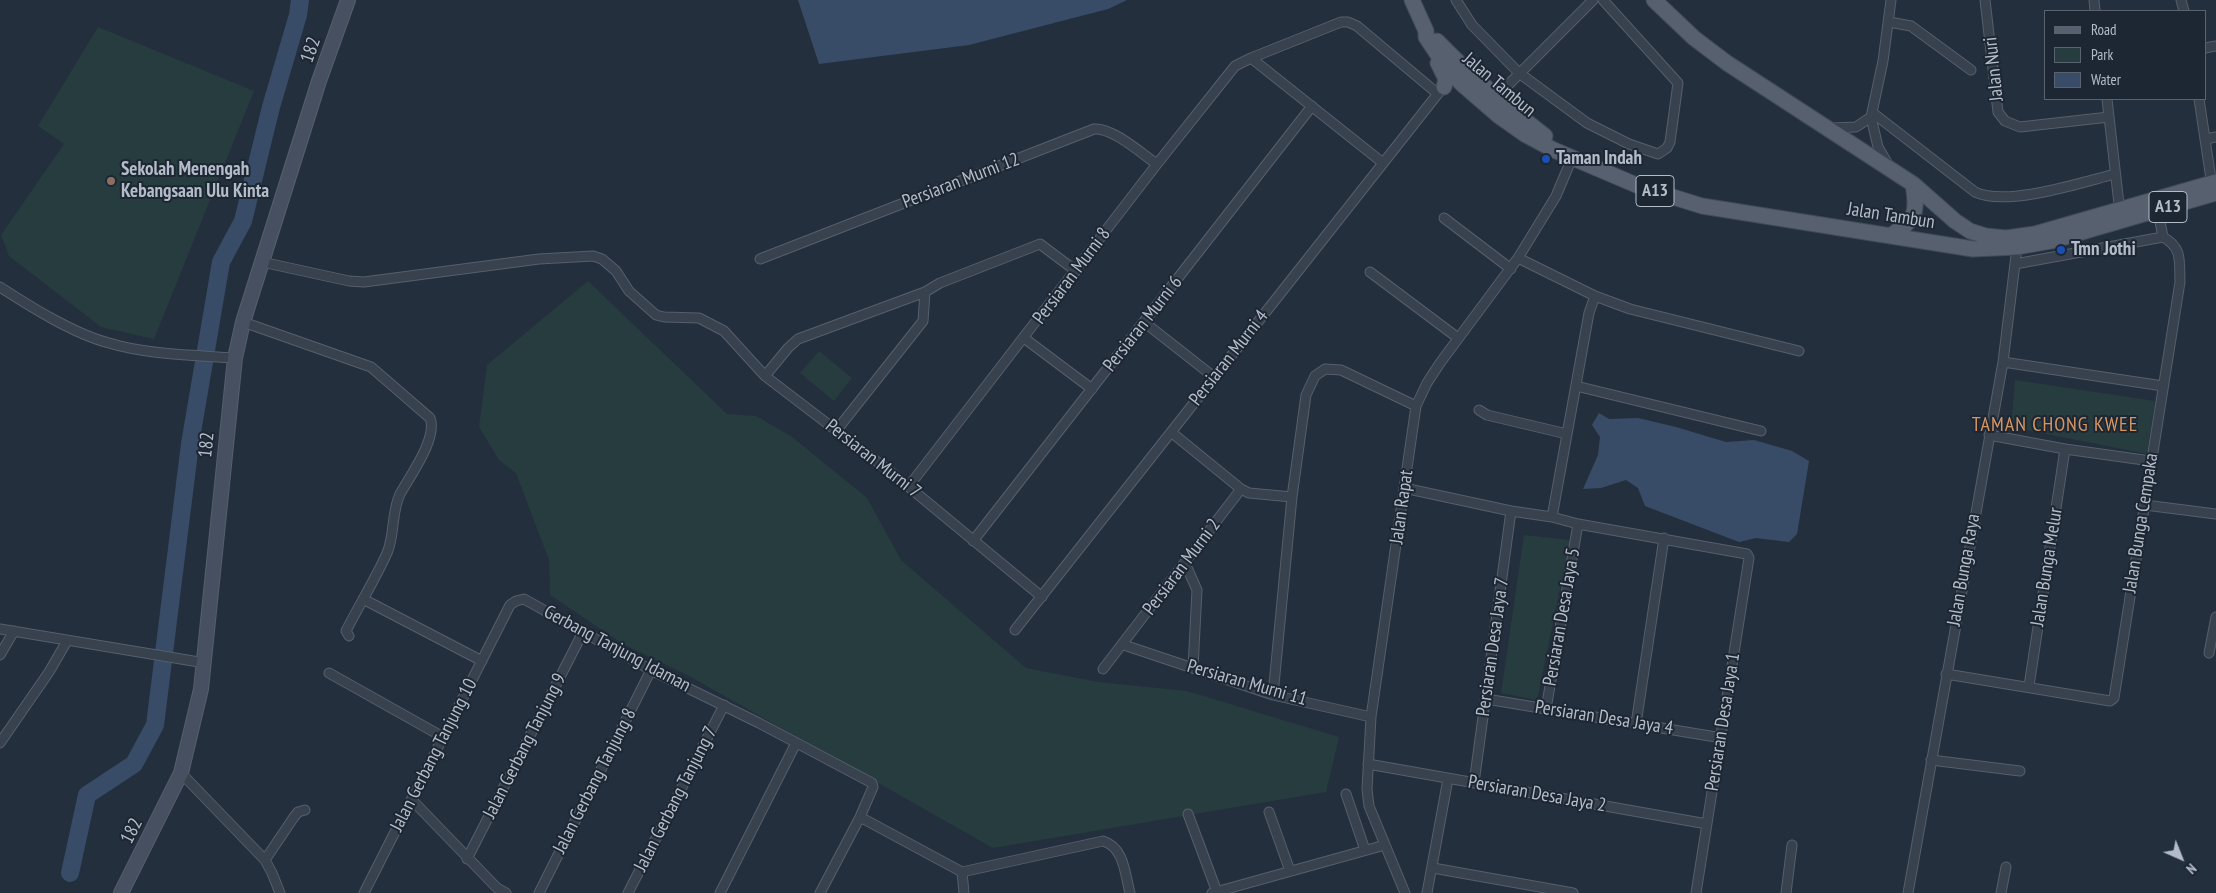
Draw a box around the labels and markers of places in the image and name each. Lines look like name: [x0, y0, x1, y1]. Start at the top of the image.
place label: Taman Indah: [1556, 148, 1642, 170]
marker: Taman Indah: [1540, 153, 1552, 165]
place label: Sekolah Menengah Kebangsaan Ulu Kinta: [121, 159, 269, 203]
marker: Sekolah Menengah Kebangsaan Ulu Kinta: [105, 175, 117, 187]
place label: Tmn Jothi: [2071, 239, 2136, 261]
marker: Tmn Jothi: [2055, 244, 2067, 256]

